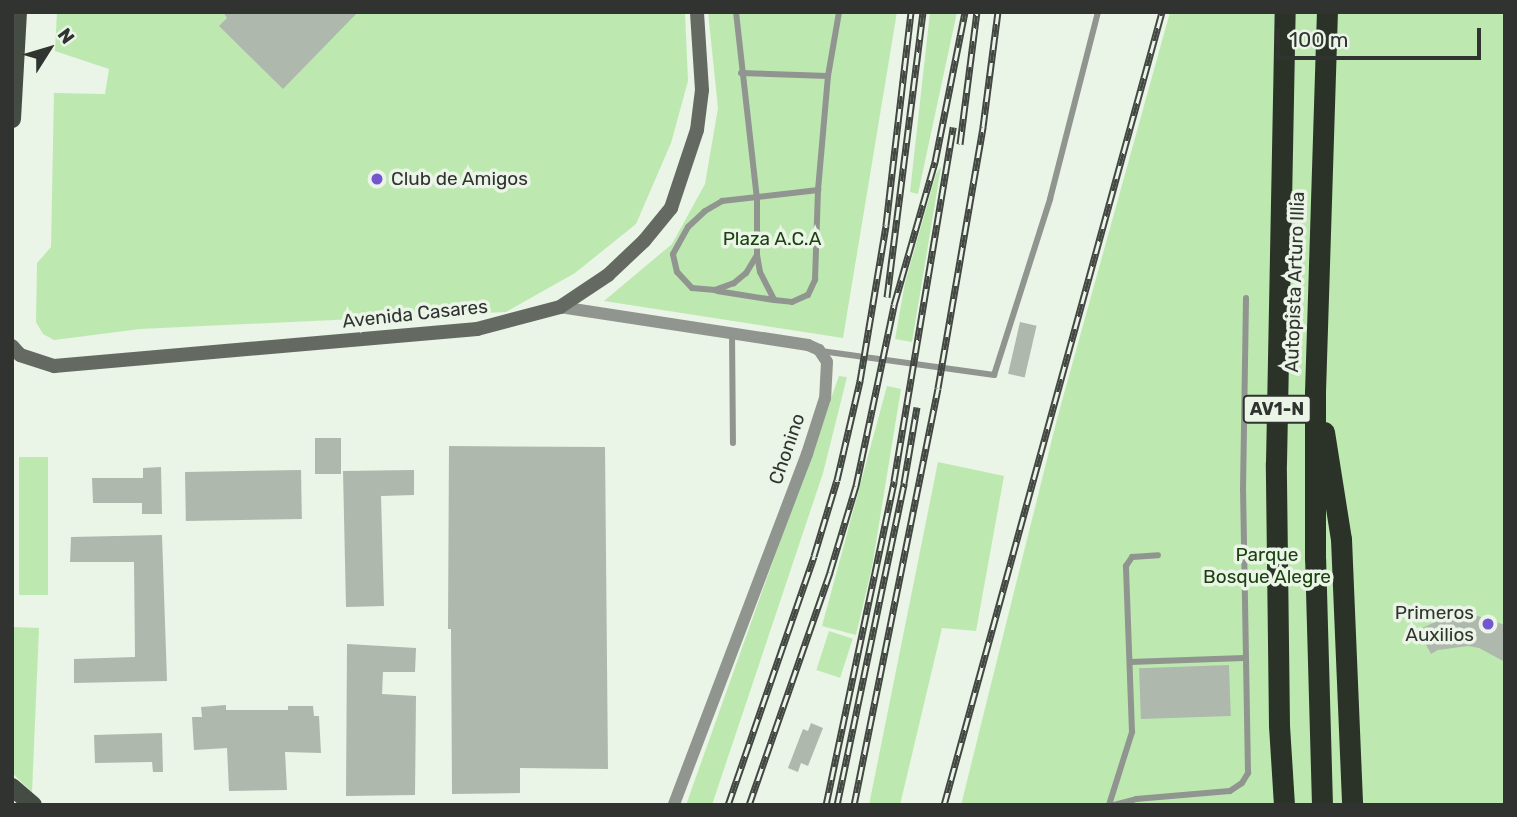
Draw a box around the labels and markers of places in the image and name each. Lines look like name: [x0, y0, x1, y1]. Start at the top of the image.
place label: Club de Amigos: [391, 168, 528, 190]
marker: Club de Amigos: [369, 171, 385, 187]
place label: Primeros Auxilios: [1395, 602, 1474, 646]
marker: Primeros Auxilios: [1480, 616, 1496, 632]

